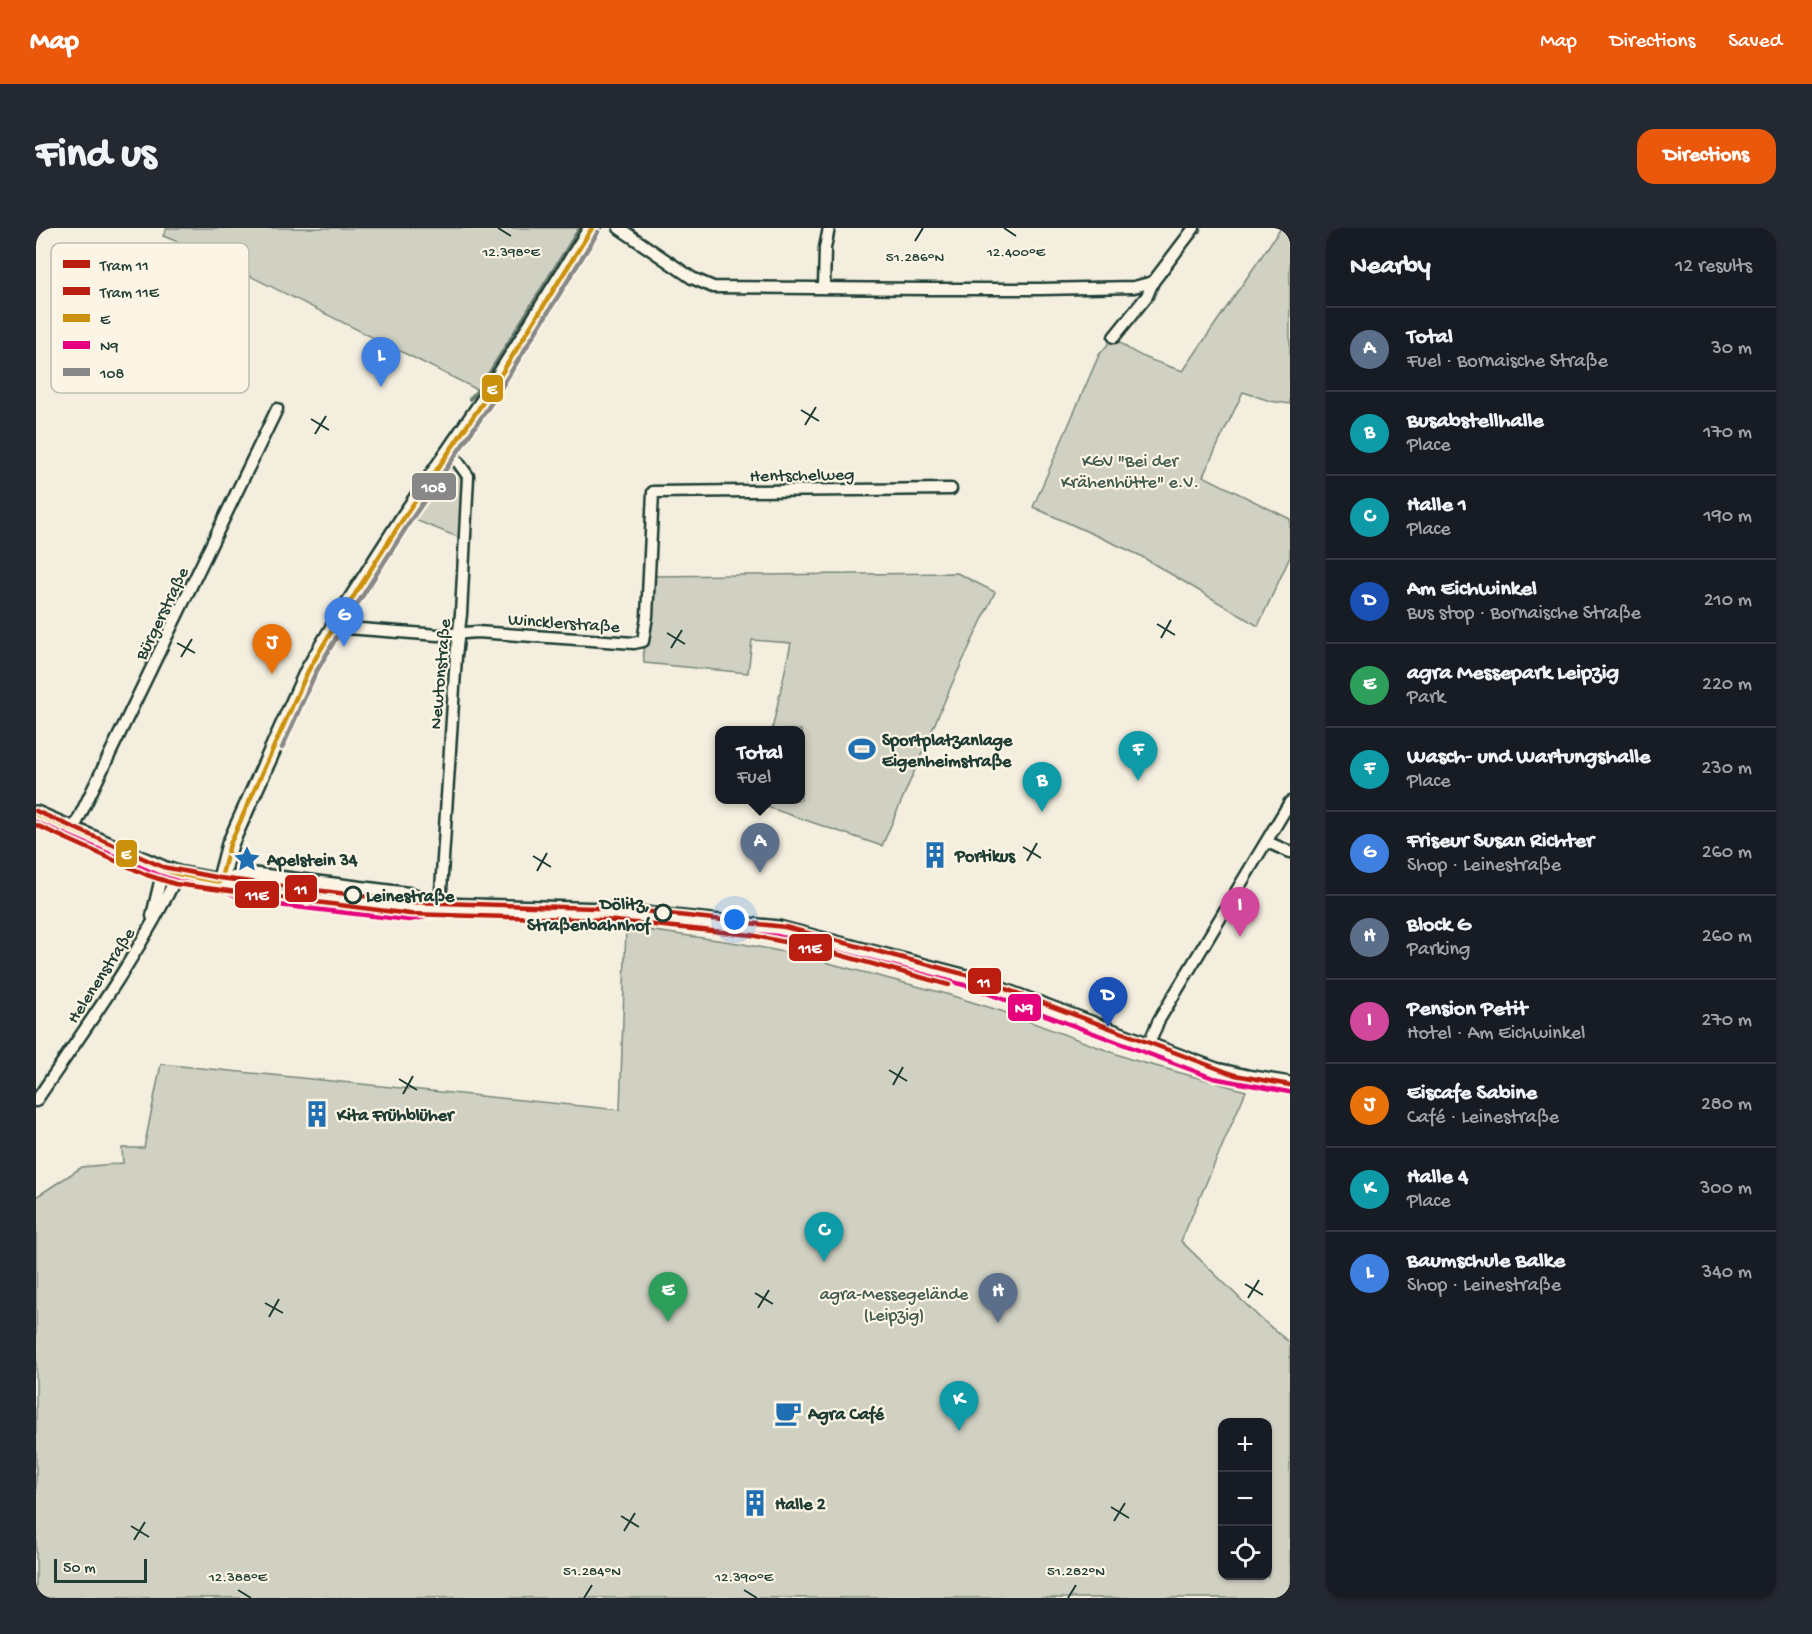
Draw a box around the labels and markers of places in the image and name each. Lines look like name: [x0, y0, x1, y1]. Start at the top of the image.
pin: L: [362, 338, 400, 387]
pin: G: [324, 598, 364, 647]
pin: J: [252, 624, 292, 674]
place label: Sportplatzanlage Eigenheimstraße: [882, 731, 1013, 773]
pin: F: [1118, 732, 1158, 781]
sports icon: Sportplatzanlage Eigenheimstraße: [847, 734, 877, 764]
pin: B: [1022, 762, 1062, 812]
pin: A: [740, 824, 780, 873]
building icon: Portikus: [920, 840, 950, 870]
place icon: Apelstein 34: [232, 844, 262, 874]
place label: Portikus: [954, 847, 1016, 868]
place label: Apelstein 34: [266, 851, 358, 872]
marker: Leinestraße: [344, 886, 362, 904]
place label: Leinestraße: [366, 887, 455, 908]
pin: I: [1220, 888, 1260, 937]
place label: Dölitz, Straßenbahnhof: [527, 895, 651, 937]
marker: Dölitz, Straßenbahnhof: [654, 904, 672, 922]
pin: D: [1088, 978, 1128, 1027]
building icon: Kita Frühblüher: [302, 1099, 332, 1129]
place label: Kita Frühblüher: [336, 1106, 456, 1127]
pin: C: [804, 1212, 844, 1262]
pin: E: [648, 1272, 688, 1322]
pin: H: [978, 1274, 1018, 1323]
pin: K: [940, 1382, 978, 1431]
cafe icon: Agra Café: [773, 1398, 803, 1428]
place label: Agra Café: [807, 1405, 885, 1426]
building icon: Halle 2: [740, 1488, 770, 1518]
place label: Halle 2: [775, 1495, 826, 1516]

